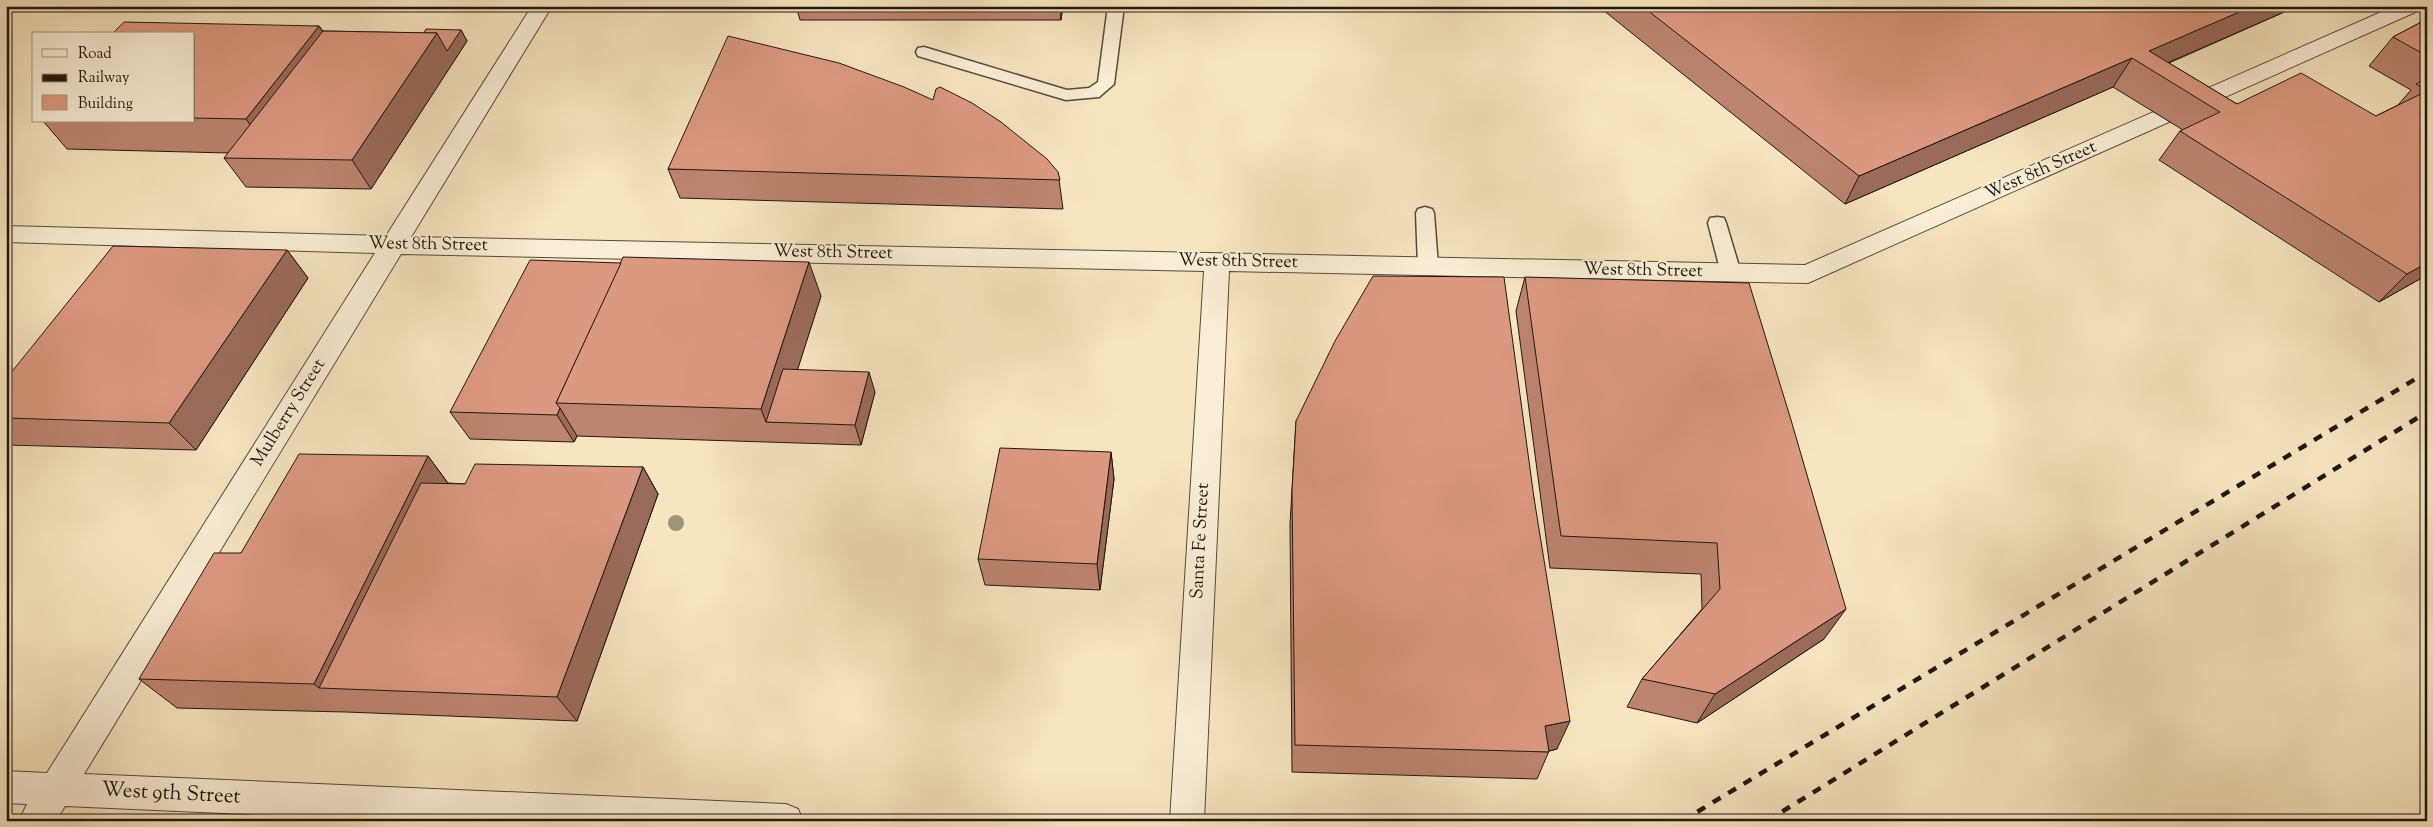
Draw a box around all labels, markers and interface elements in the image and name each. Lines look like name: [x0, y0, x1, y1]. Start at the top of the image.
legend: [32, 32, 195, 122]
text: Road: [78, 44, 112, 65]
text: Railway: [78, 68, 130, 89]
text: Building: [78, 94, 133, 115]
street label: West 8th Street: [1981, 135, 2101, 207]
street label: West 8th Street: [368, 231, 488, 259]
street label: West 8th Street: [773, 239, 893, 267]
street label: West 8th Street: [1178, 248, 1298, 276]
street label: West 8th Street: [1583, 257, 1703, 285]
street label: Mulberry Street: [245, 354, 333, 472]
street label: Santa Fe Street: [1185, 482, 1217, 600]
street label: West 9th Street: [101, 775, 241, 813]

